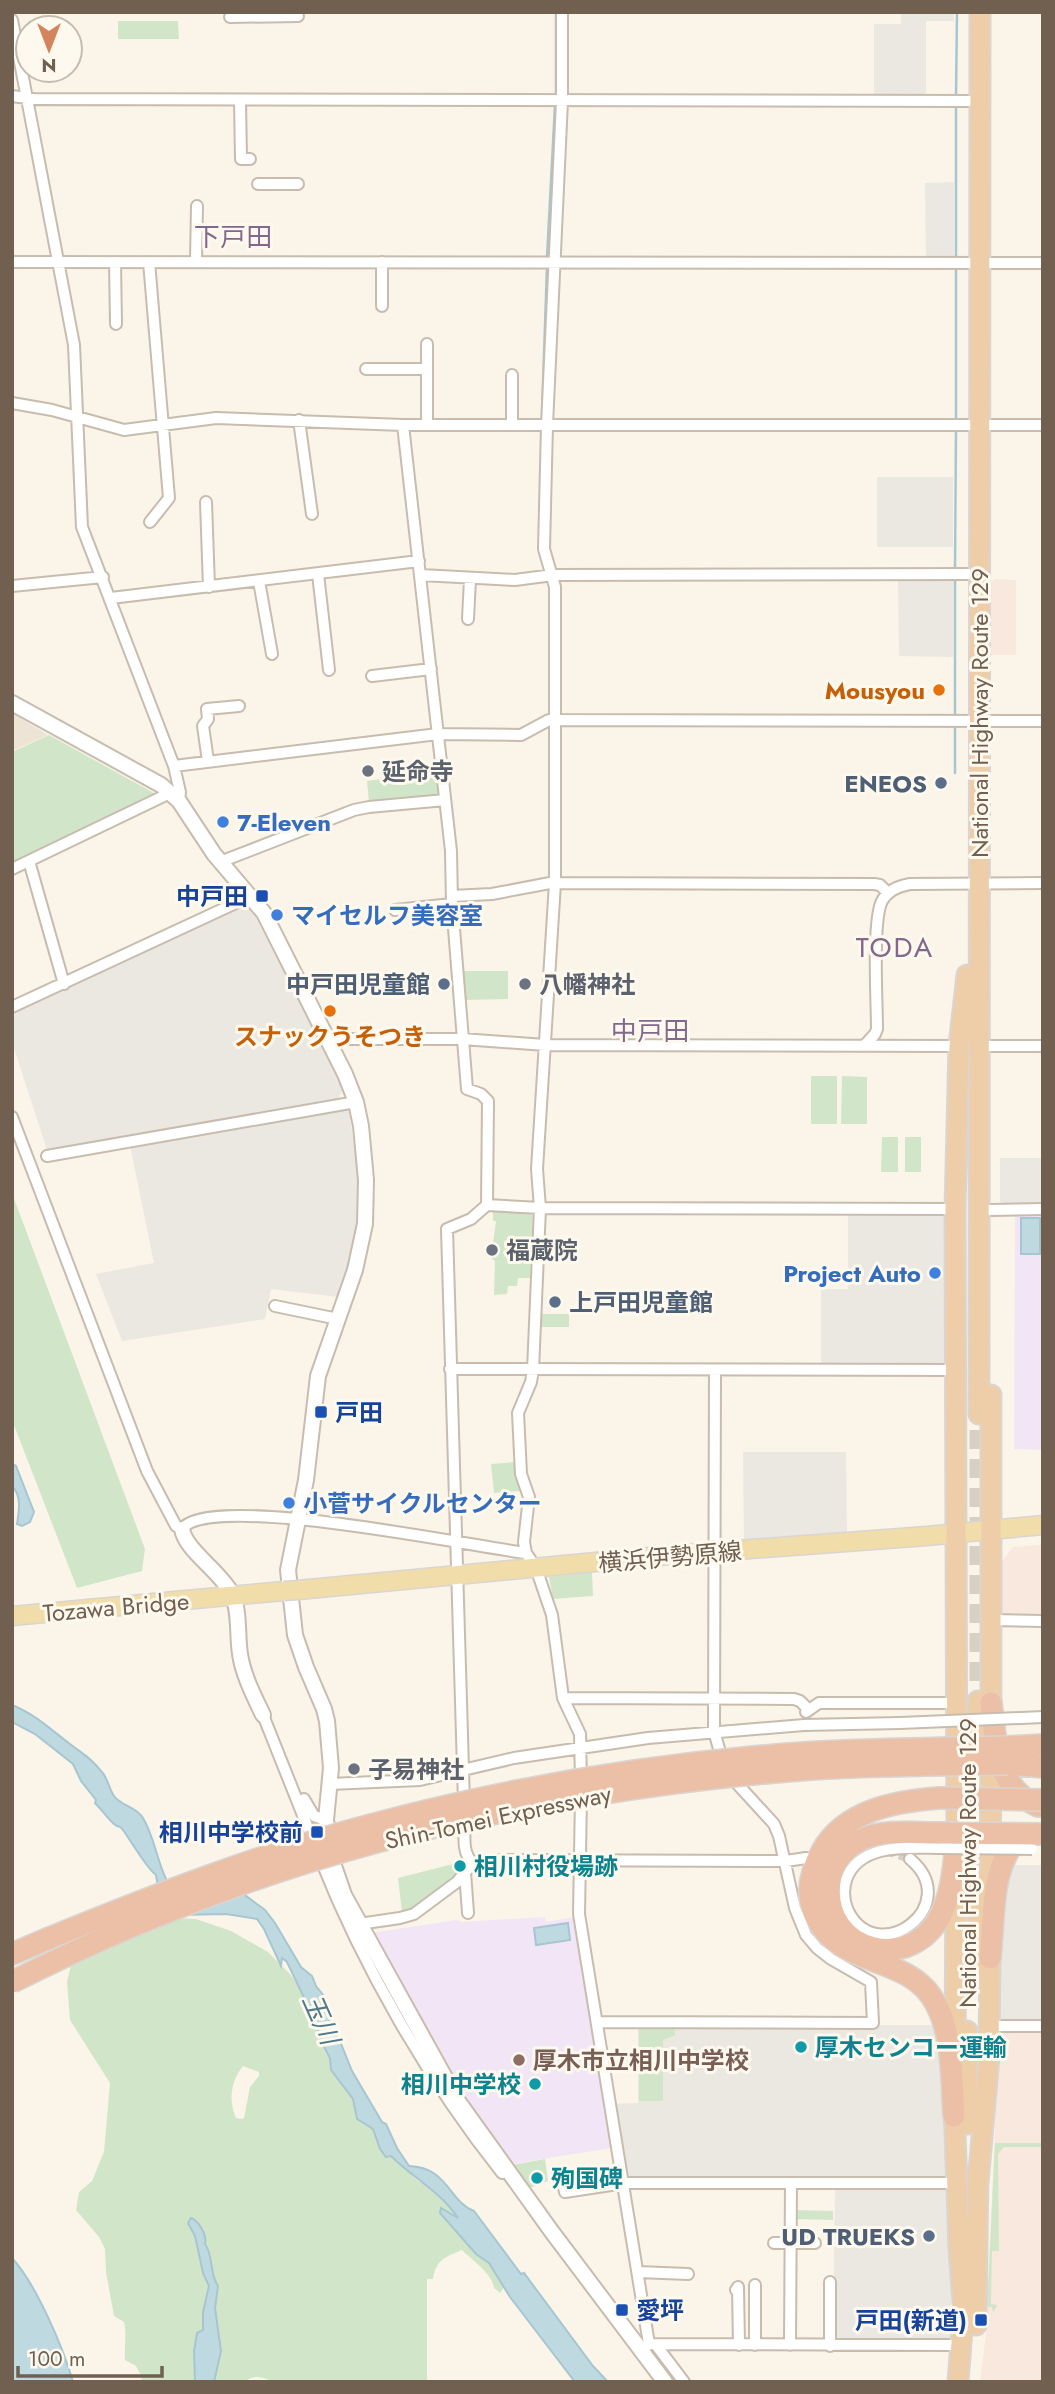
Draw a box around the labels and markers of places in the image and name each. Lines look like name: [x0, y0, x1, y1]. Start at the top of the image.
place label: Mousyou: [825, 673, 925, 708]
marker: Mousyou: [931, 682, 947, 698]
place label: 延命寺: [382, 754, 454, 789]
marker: 延命寺: [360, 763, 376, 779]
place label: ENEOS: [844, 766, 927, 801]
marker: ENEOS: [933, 775, 949, 791]
place label: 7-Eleven: [237, 805, 331, 840]
marker: 7-Eleven: [215, 814, 231, 830]
place label: 中戸田: [176, 879, 248, 914]
marker: 中戸田: [254, 888, 270, 904]
place label: マイセルフ美容室: [291, 898, 483, 933]
marker: マイセルフ美容室: [269, 907, 285, 923]
place label: 中戸田児童館: [286, 967, 430, 1002]
place label: 八幡神社: [539, 967, 635, 1002]
marker: 中戸田児童館: [436, 976, 452, 992]
marker: 八幡神社: [517, 976, 533, 992]
marker: スナックうそつき: [322, 1003, 338, 1019]
place label: スナックうそつき: [234, 1019, 426, 1054]
place label: 福蔵院: [506, 1233, 578, 1268]
marker: 福蔵院: [484, 1242, 500, 1258]
place label: Project Auto: [783, 1256, 921, 1291]
marker: Project Auto: [927, 1265, 943, 1281]
place label: 上戸田児童館: [569, 1285, 713, 1320]
marker: 上戸田児童館: [547, 1294, 563, 1310]
place label: 戸田: [335, 1395, 383, 1430]
marker: 戸田: [313, 1404, 329, 1420]
place label: 小菅サイクルセンター: [303, 1486, 542, 1521]
marker: 小菅サイクルセンター: [281, 1495, 297, 1511]
place label: 子易神社: [368, 1752, 464, 1787]
marker: 子易神社: [346, 1761, 362, 1777]
place label: 相川中学校前: [159, 1815, 303, 1850]
marker: 相川中学校前: [309, 1824, 325, 1840]
place label: 相川村役場跡: [474, 1849, 618, 1884]
marker: 相川村役場跡: [452, 1858, 468, 1874]
place label: 厚木センコー運輸: [815, 2030, 1007, 2065]
marker: 厚木センコー運輸: [793, 2039, 809, 2055]
place label: 厚木市立相川中学校: [533, 2043, 749, 2078]
marker: 厚木市立相川中学校: [511, 2052, 527, 2068]
place label: 相川中学校: [401, 2067, 521, 2102]
marker: 相川中学校: [527, 2076, 543, 2092]
place label: 殉国碑: [551, 2161, 623, 2196]
marker: 殉国碑: [529, 2170, 545, 2186]
place label: UD TRUEKS: [781, 2219, 915, 2254]
marker: UD TRUEKS: [921, 2228, 937, 2244]
place label: 愛坪: [636, 2293, 684, 2328]
marker: 愛坪: [614, 2302, 630, 2318]
place label: 戸田(新道): [855, 2303, 967, 2338]
marker: 戸田(新道): [973, 2312, 989, 2328]

